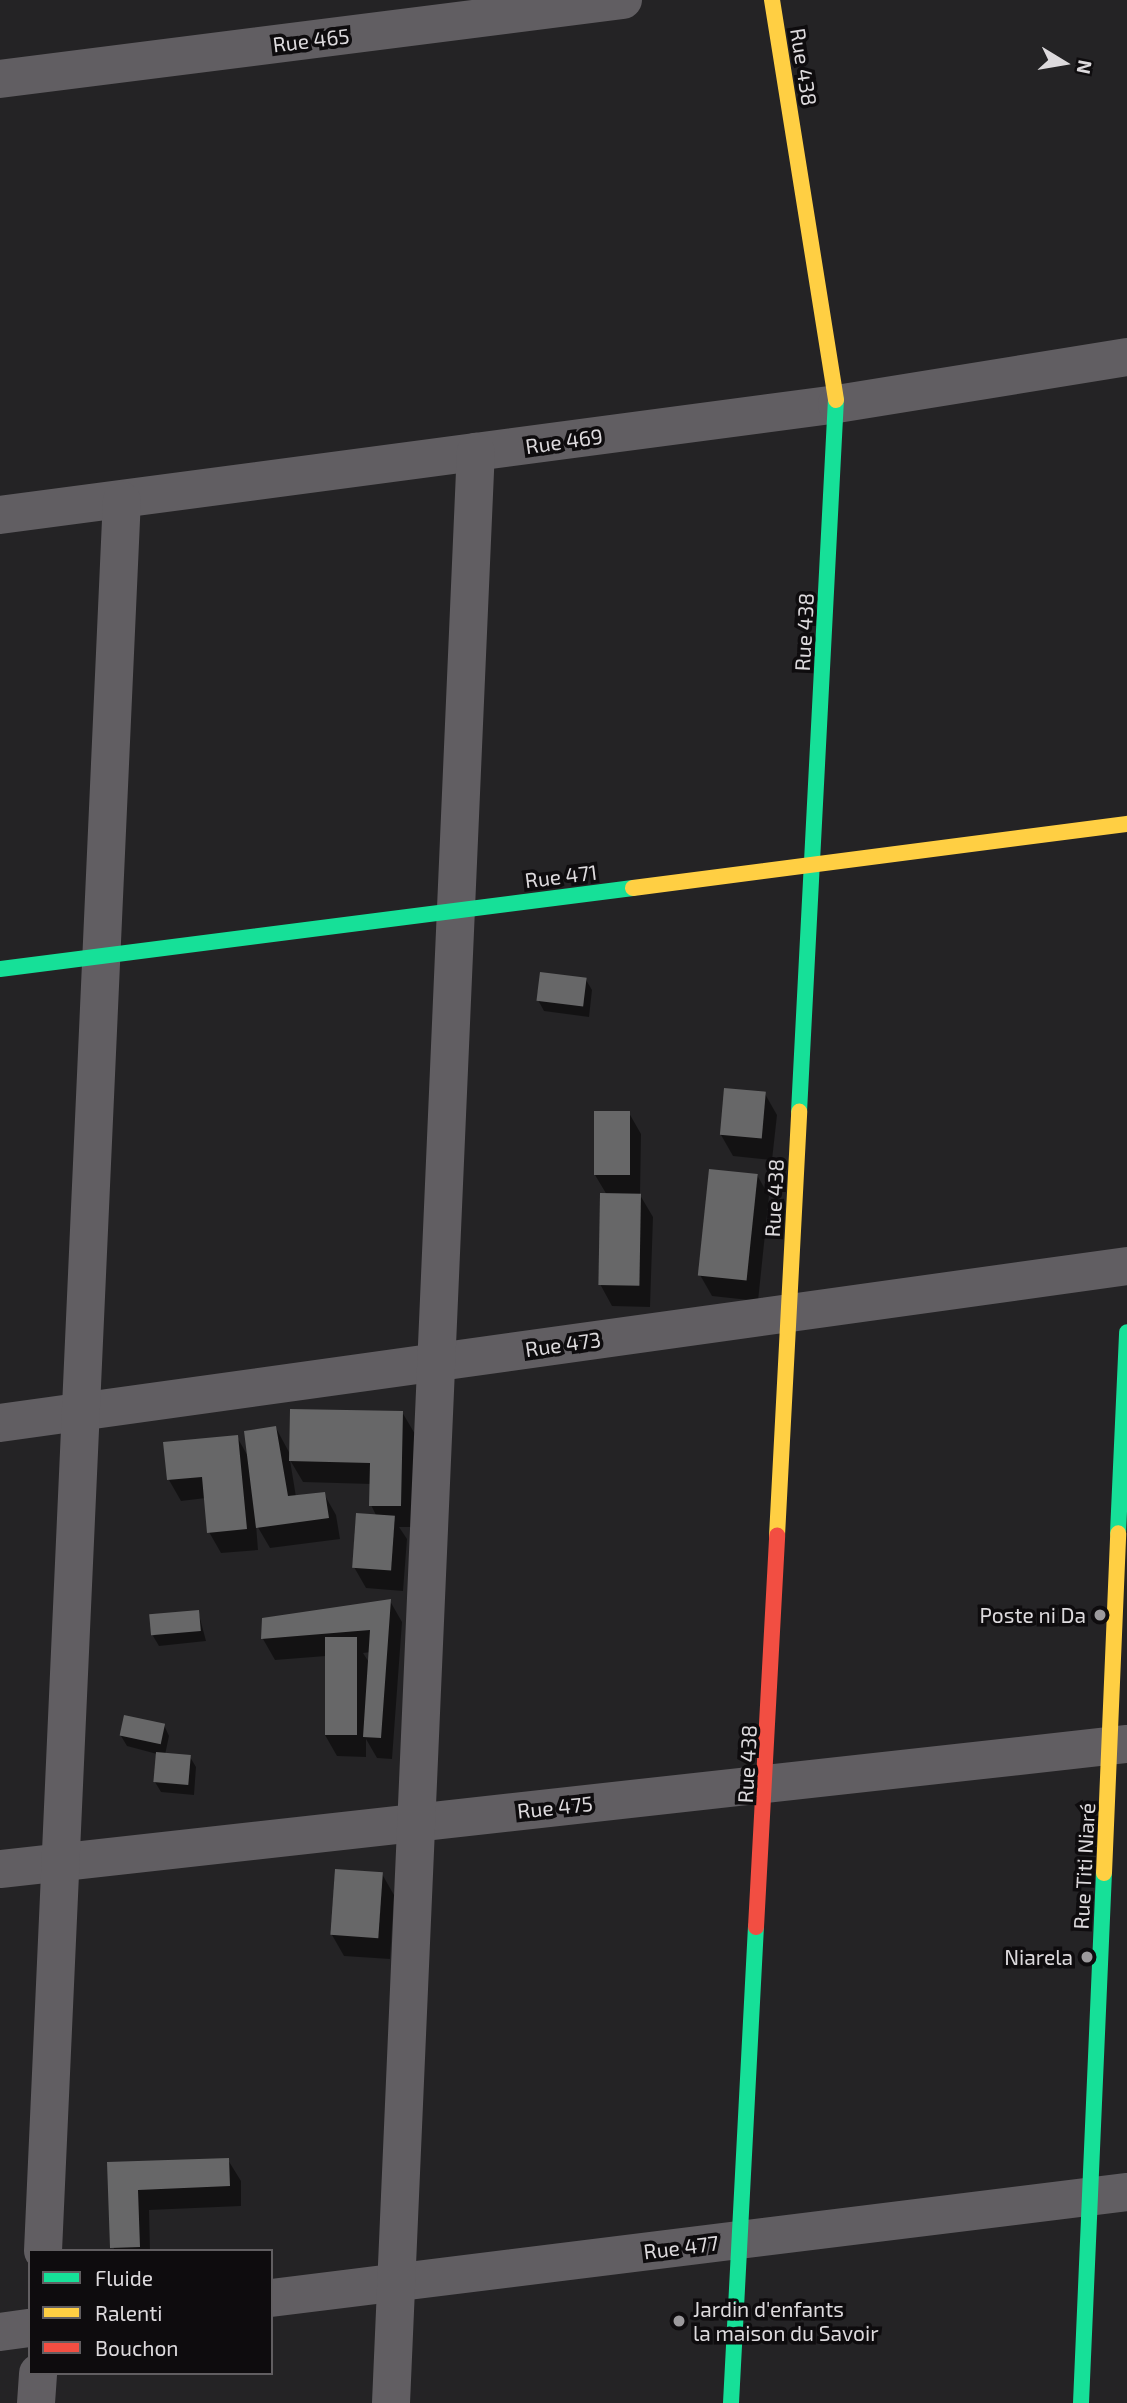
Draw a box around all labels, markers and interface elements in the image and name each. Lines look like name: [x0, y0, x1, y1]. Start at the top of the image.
street label: Rue 465: [271, 23, 351, 57]
street label: Rue 438: [785, 26, 823, 108]
north arrow: [1029, 28, 1099, 98]
text: N: [1073, 58, 1098, 76]
street label: Rue 469: [524, 423, 604, 459]
street label: Rue 438: [789, 592, 819, 672]
street label: Rue 471: [523, 859, 599, 893]
street label: Rue 438: [759, 1158, 789, 1238]
street label: Rue 473: [523, 1326, 603, 1362]
place label: Poste ni Da: [980, 1602, 1086, 1628]
marker: Poste ni Da: [1092, 1607, 1108, 1623]
street label: Rue 438: [732, 1724, 762, 1804]
street label: Rue 475: [516, 1791, 594, 1823]
street label: Rue Titi Niaré: [1068, 1802, 1100, 1930]
place label: Niarela: [1004, 1944, 1073, 1970]
marker: Niarela: [1079, 1949, 1095, 1965]
street label: Rue 477: [642, 2230, 720, 2264]
legend: [28, 2249, 273, 2375]
text: Fluide: [95, 2265, 153, 2290]
place label: Jardin d'enfants la maison du Savoir: [693, 2296, 879, 2346]
text: Ralenti: [95, 2300, 162, 2325]
marker: Jardin d'enfants la maison du Savoir: [671, 2313, 687, 2329]
text: Bouchon: [95, 2335, 179, 2360]

